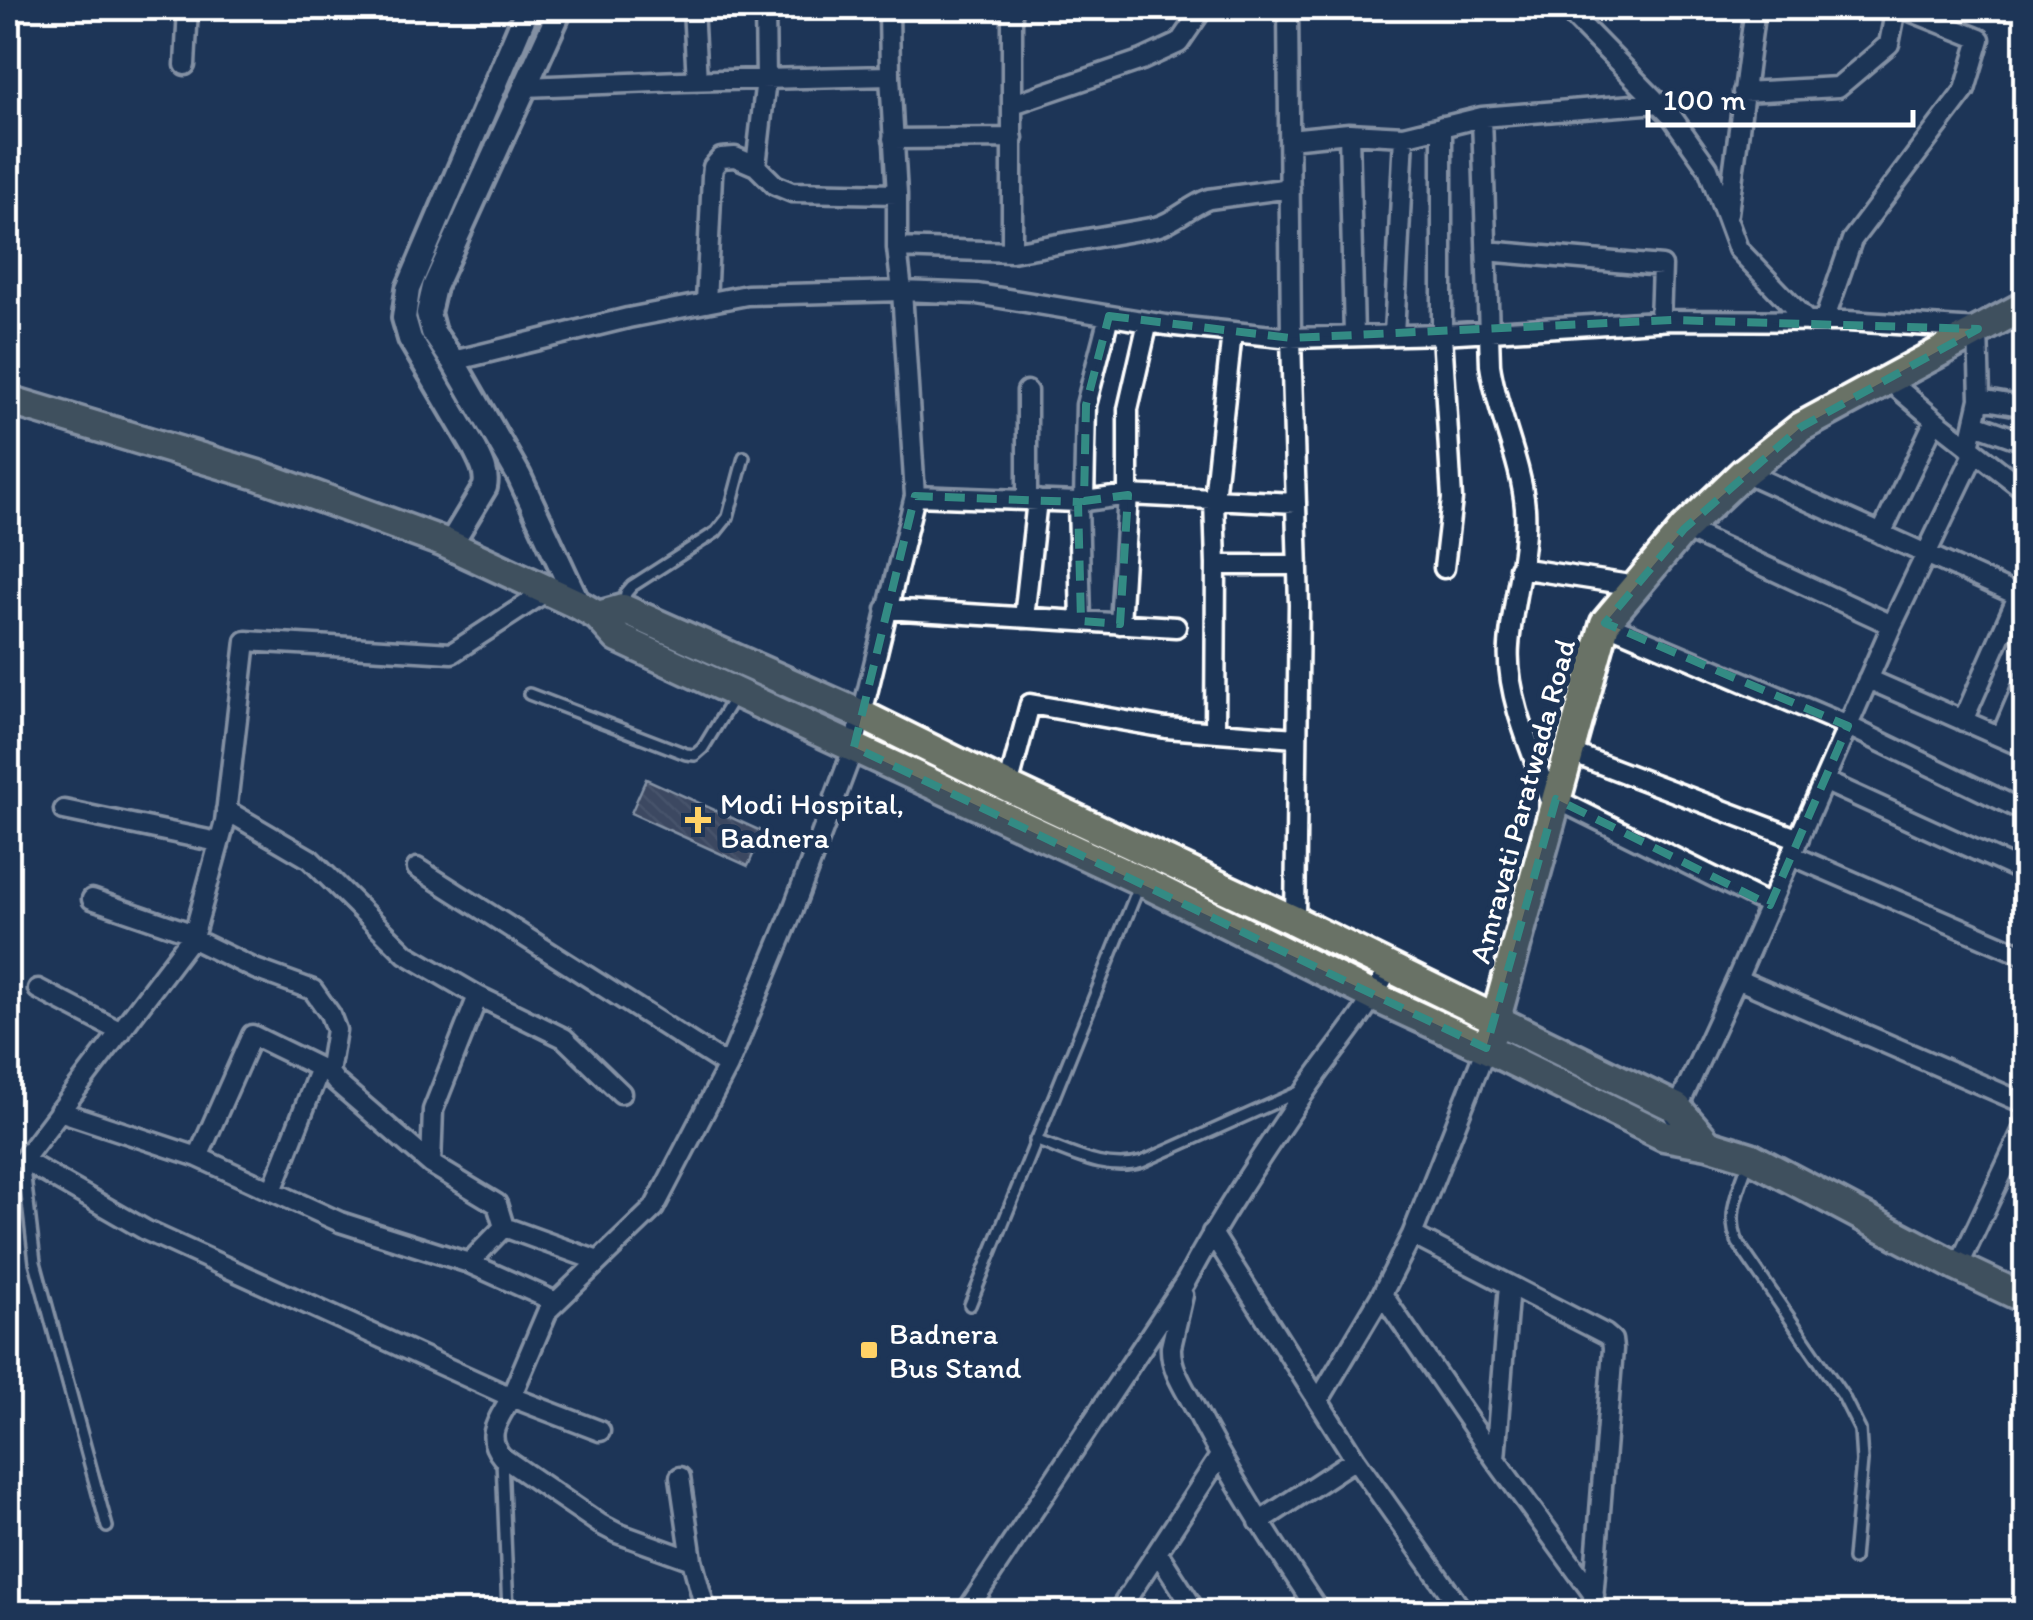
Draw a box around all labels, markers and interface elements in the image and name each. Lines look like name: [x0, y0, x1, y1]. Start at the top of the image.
scale bar: [1648, 65, 1913, 127]
text: 100 m: [1663, 81, 1746, 118]
street label: Amravati Paratwada Road: [1461, 635, 1583, 967]
place label: Modi Hospital, Badnera: [720, 785, 904, 856]
marker: Modi Hospital, Badnera: [685, 807, 711, 833]
place label: Badnera Bus Stand: [889, 1315, 1022, 1386]
marker: Badnera Bus Stand: [858, 1339, 880, 1361]

